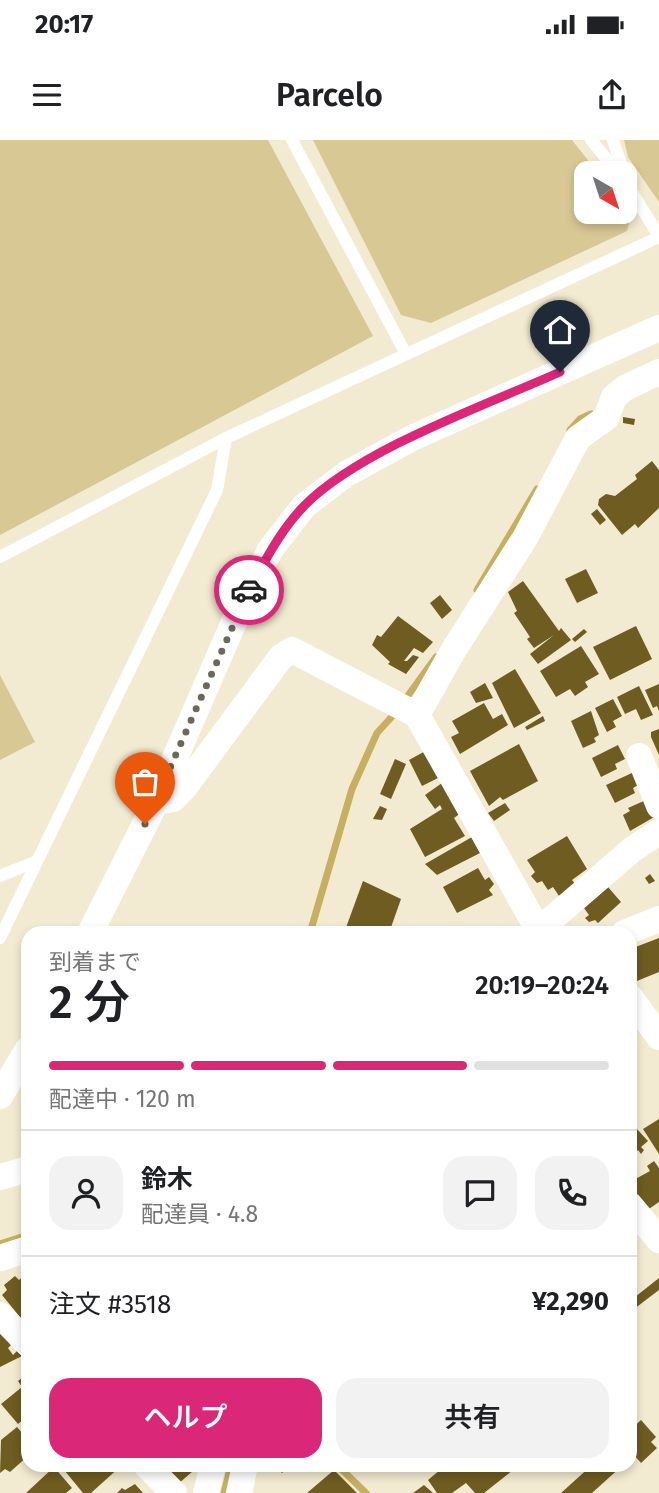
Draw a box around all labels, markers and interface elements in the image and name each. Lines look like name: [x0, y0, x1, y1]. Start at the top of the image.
text: 20:17: [35, 9, 93, 40]
icon: menu: [28, 76, 66, 114]
text: Parcelo: [276, 76, 383, 114]
icon: share: [593, 76, 631, 114]
north arrow: [574, 161, 637, 224]
map controls: [574, 161, 637, 224]
pin: [530, 300, 590, 372]
icon: home: [541, 311, 579, 349]
courier: [214, 555, 284, 625]
icon: car: [230, 571, 268, 609]
pin: [115, 752, 175, 824]
icon: bag: [126, 763, 164, 801]
text: 到着まで: [49, 948, 141, 976]
text: 20:19–20:24: [475, 970, 609, 1001]
text: 2 分: [49, 975, 130, 1030]
text: 配達中 · 120 m: [49, 1085, 196, 1113]
button: person: [49, 1156, 123, 1230]
button: chat: [443, 1156, 517, 1230]
button: phone: [535, 1156, 609, 1230]
text: 鈴木: [141, 1164, 193, 1195]
text: 配達員 · 4.8: [141, 1200, 258, 1228]
text: ¥2,290: [532, 1286, 609, 1317]
text: 注文 #3518: [49, 1289, 171, 1320]
button: ヘルプ: [49, 1378, 322, 1458]
button: 共有: [336, 1378, 609, 1458]

